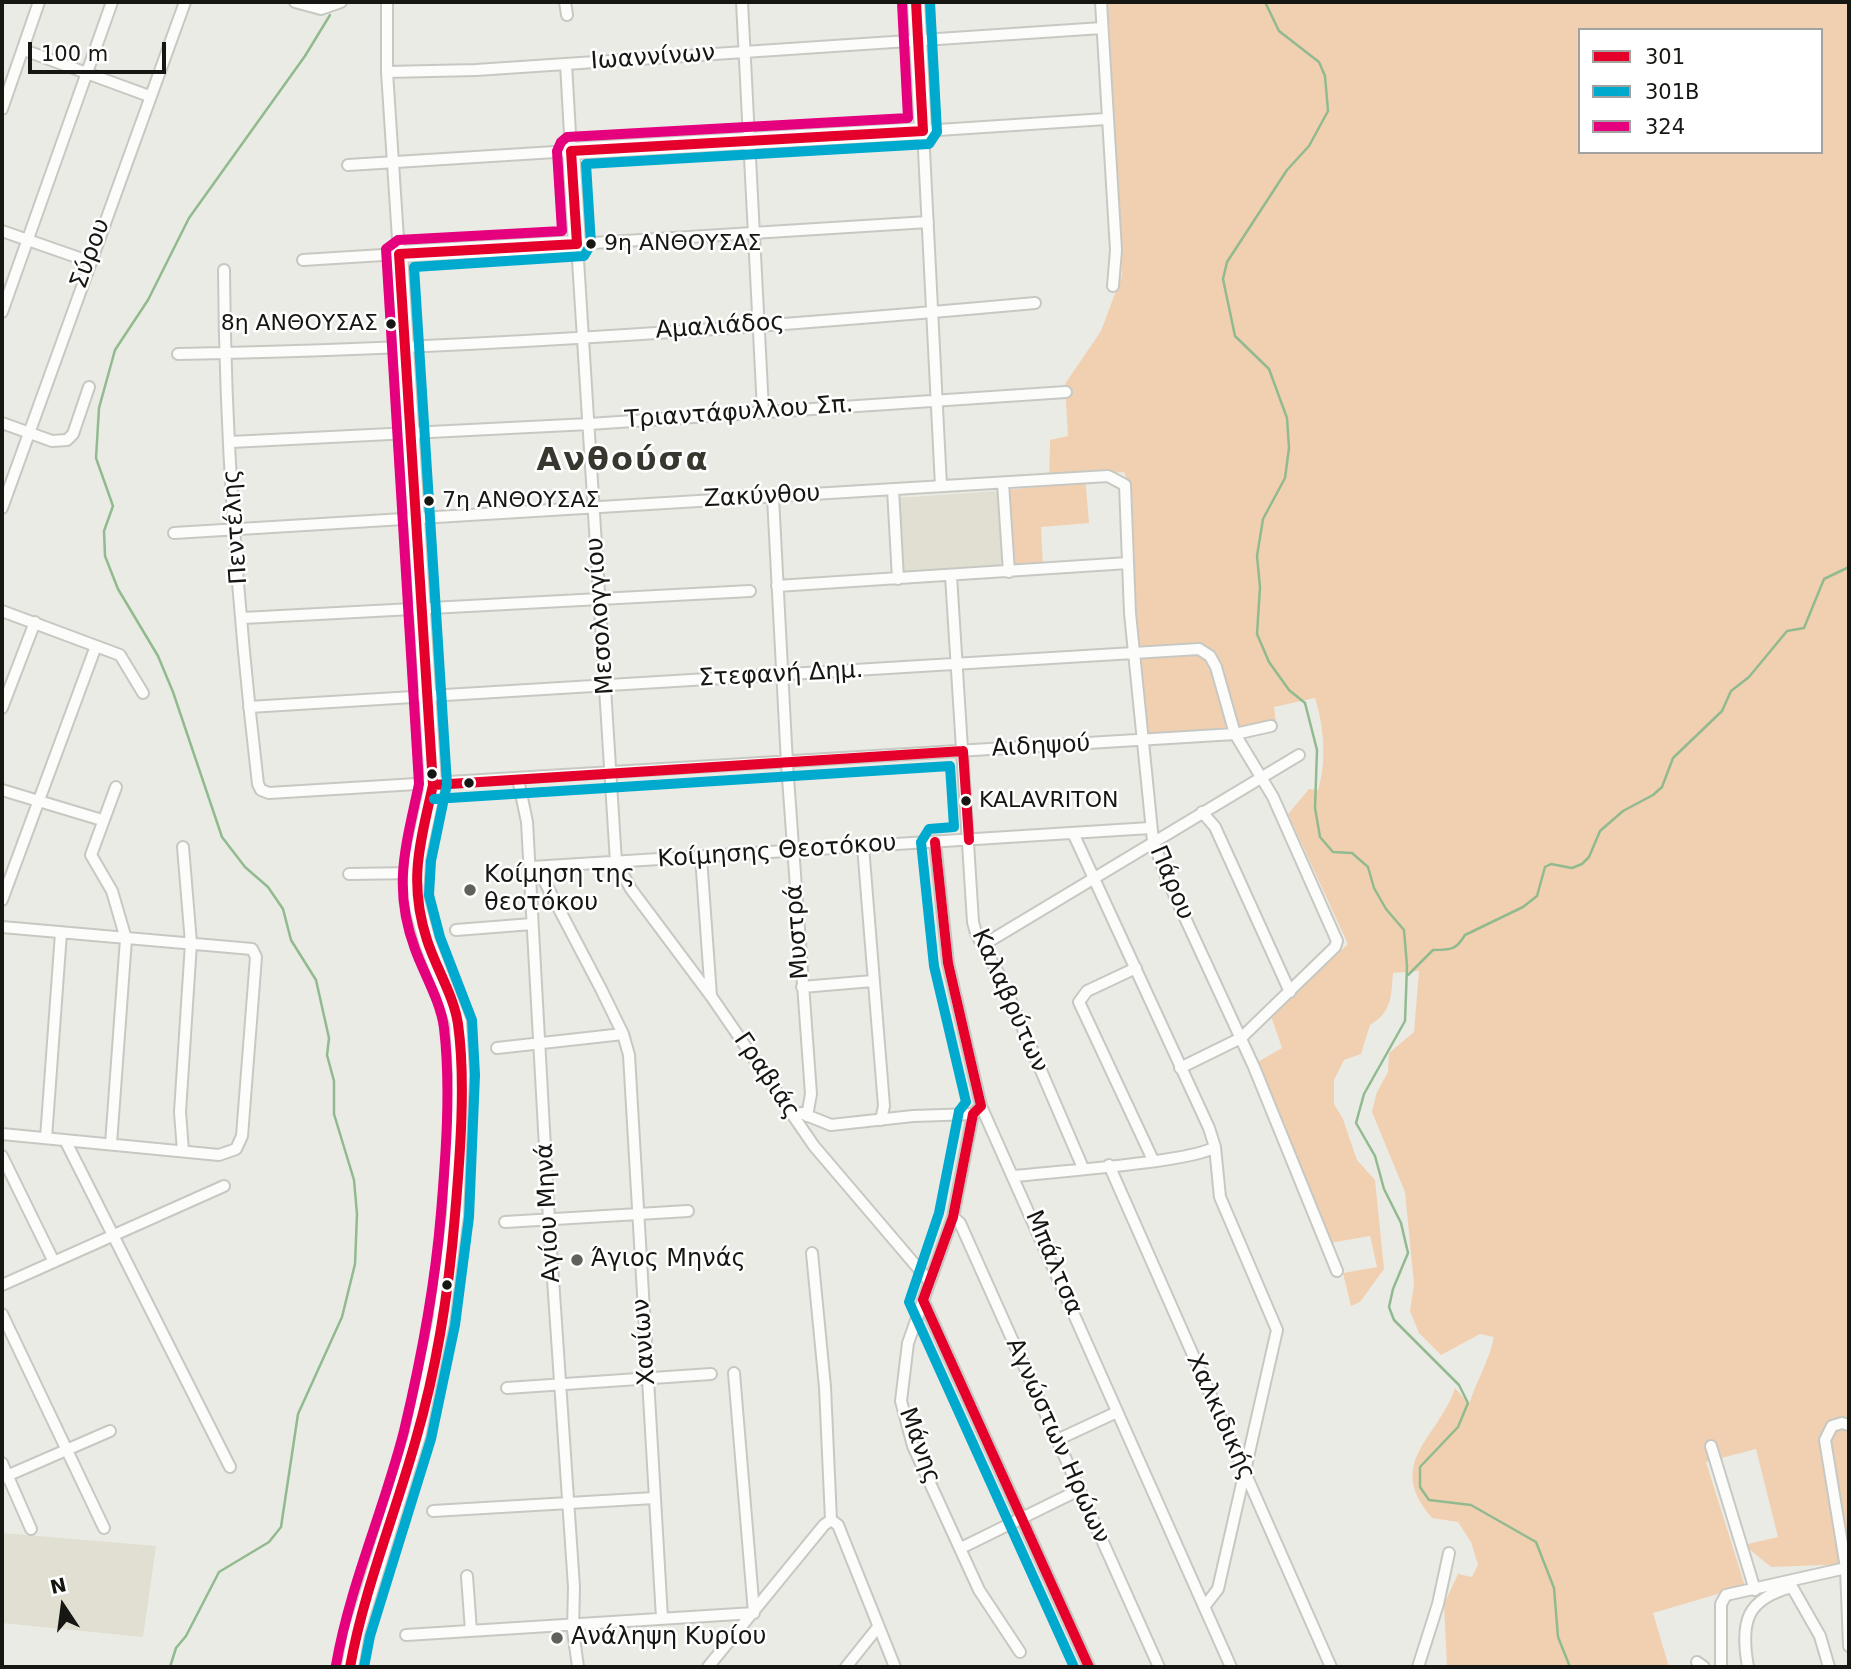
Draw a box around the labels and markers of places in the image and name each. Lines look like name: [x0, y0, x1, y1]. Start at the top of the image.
place label: 9η ΑΝΘΟΥΣΑΣ: [604, 231, 761, 257]
marker: 9η ΑΝΘΟΥΣΑΣ: [584, 237, 598, 251]
place label: 8η ΑΝΘΟΥΣΑΣ: [221, 311, 378, 337]
marker: 8η ΑΝΘΟΥΣΑΣ: [384, 317, 398, 331]
place label: 7η ΑΝΘΟΥΣΑΣ: [442, 488, 599, 514]
marker: 7η ΑΝΘΟΥΣΑΣ: [422, 494, 436, 508]
unlabelled marker: [425, 767, 439, 781]
unlabelled marker: [462, 776, 476, 790]
place label: KALAVRITON: [979, 788, 1119, 814]
marker: KALAVRITON: [959, 794, 973, 808]
place label: Κοίμηση της θεοτόκου: [484, 862, 635, 918]
marker: Κοίμηση της θεοτόκου: [462, 882, 478, 898]
place label: Άγιος Μηνάς: [591, 1246, 746, 1274]
marker: Άγιος Μηνάς: [569, 1252, 585, 1268]
unlabelled marker: [440, 1278, 454, 1292]
place label: Ανάληψη Κυρίου: [571, 1624, 766, 1652]
marker: Ανάληψη Κυρίου: [549, 1630, 565, 1646]

